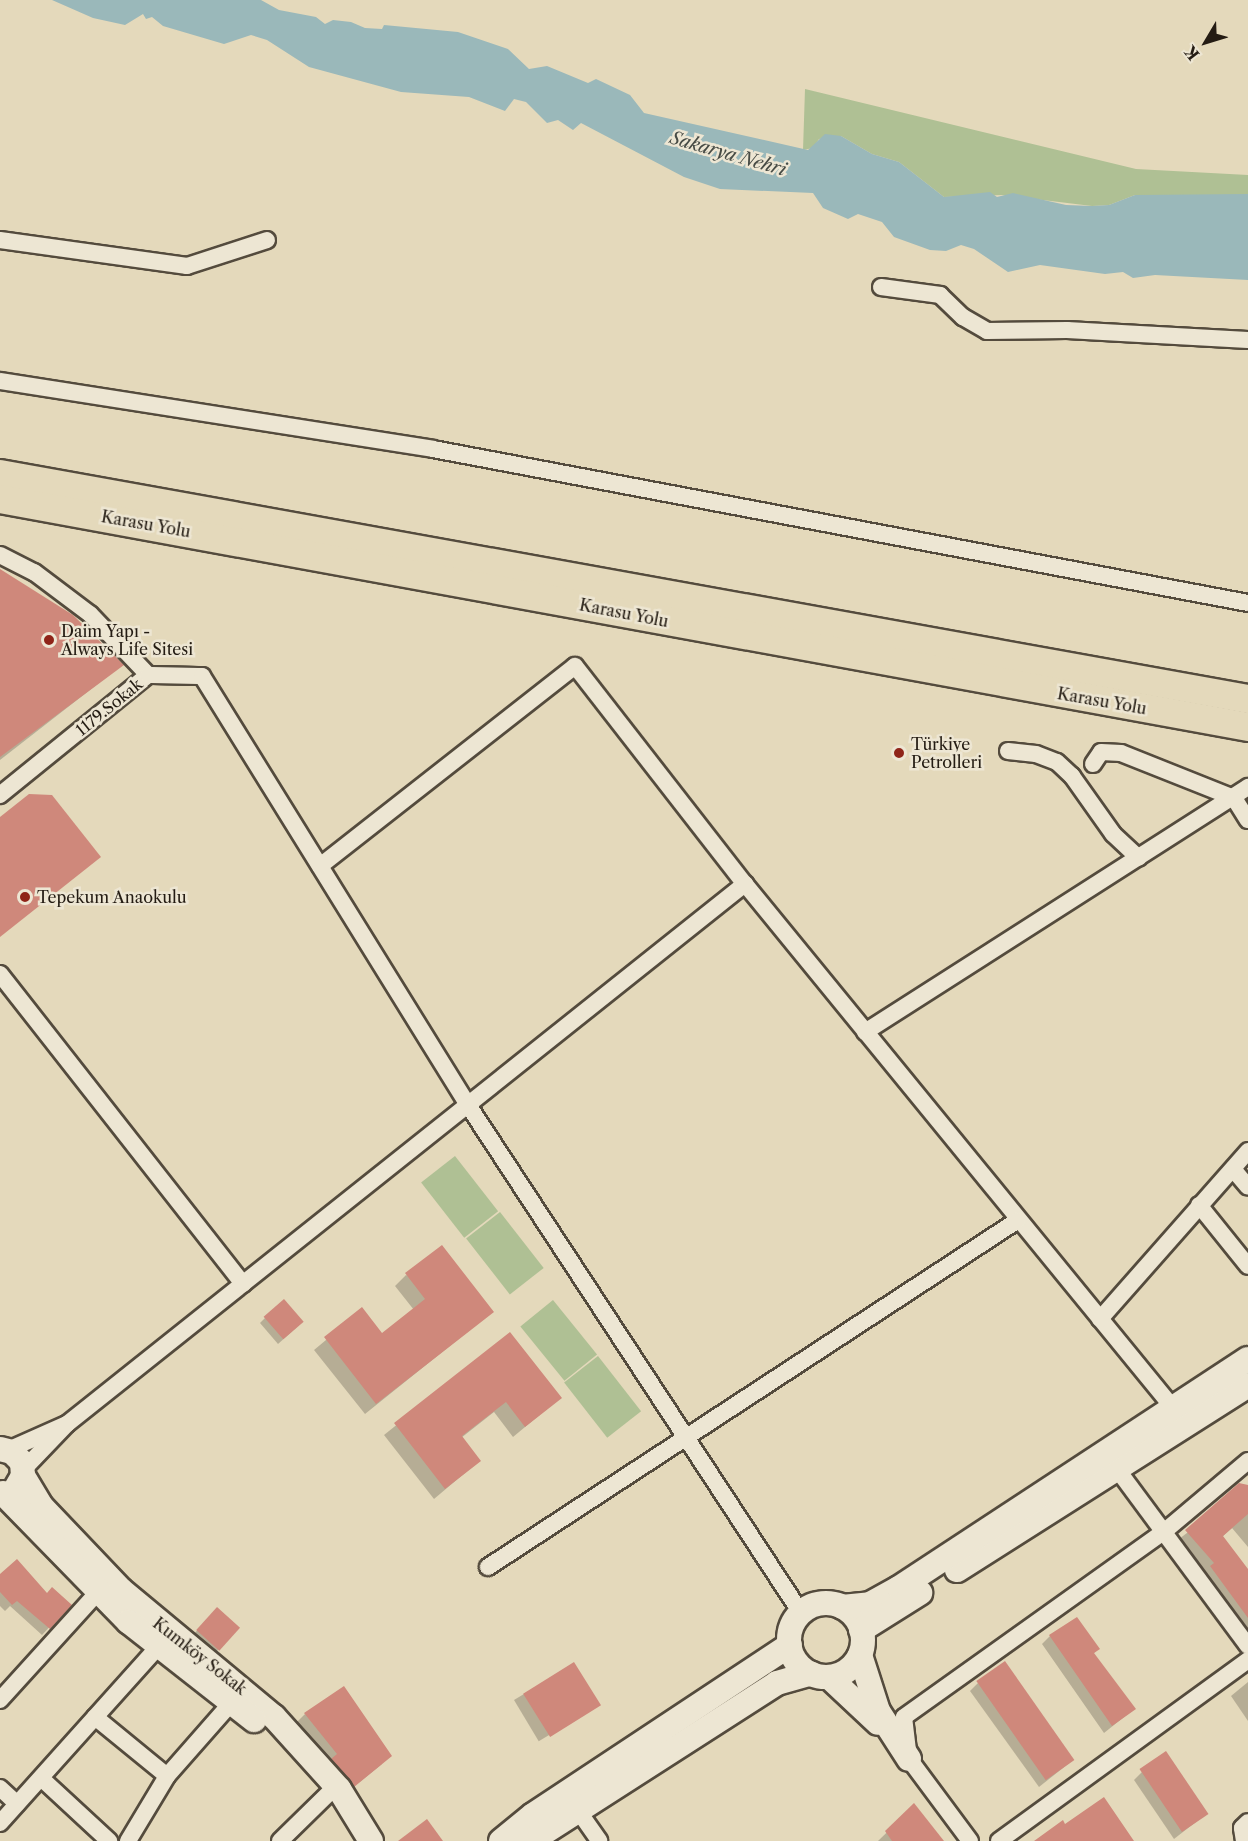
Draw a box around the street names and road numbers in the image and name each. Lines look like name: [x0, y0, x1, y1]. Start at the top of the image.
street label: Karasu Yolu: [100, 507, 192, 541]
street label: Karasu Yolu: [577, 595, 671, 631]
street label: 1179.Sokak: [72, 674, 146, 740]
street label: Karasu Yolu: [1056, 684, 1148, 718]
street label: Kumköy Sokak: [149, 1613, 251, 1699]

